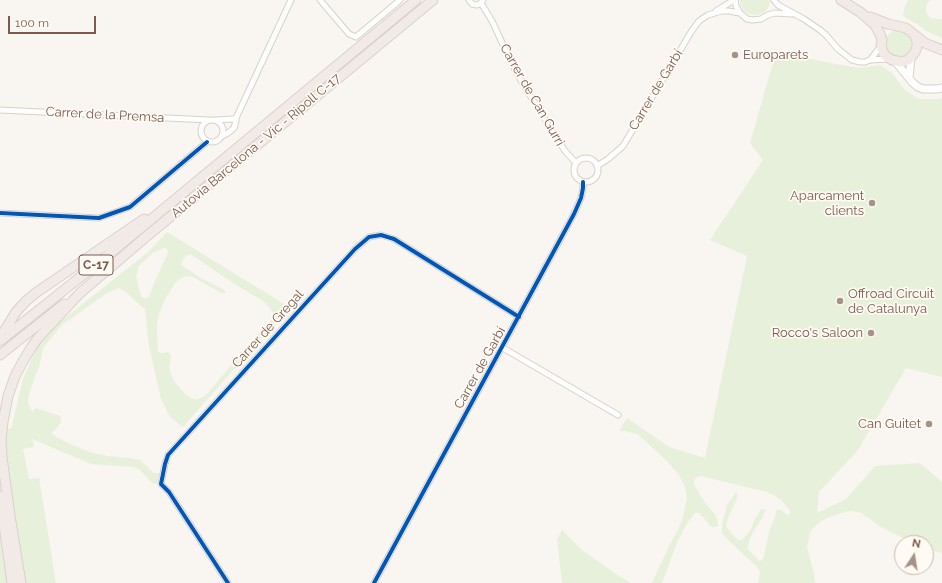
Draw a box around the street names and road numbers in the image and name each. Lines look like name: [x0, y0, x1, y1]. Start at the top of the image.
street label: Carrer de Can Gurri: [496, 41, 568, 149]
street label: Carrer de Garbí: [626, 47, 686, 133]
street label: Autovia Barcelona - Vic - Ripoll C-17: [168, 71, 344, 221]
street label: Carrer de la Premsa: [45, 104, 165, 126]
road number: C-17: [79, 255, 113, 275]
street label: Carrer de Gregal: [229, 287, 307, 371]
street label: Carrer de Garbí: [451, 324, 509, 412]

